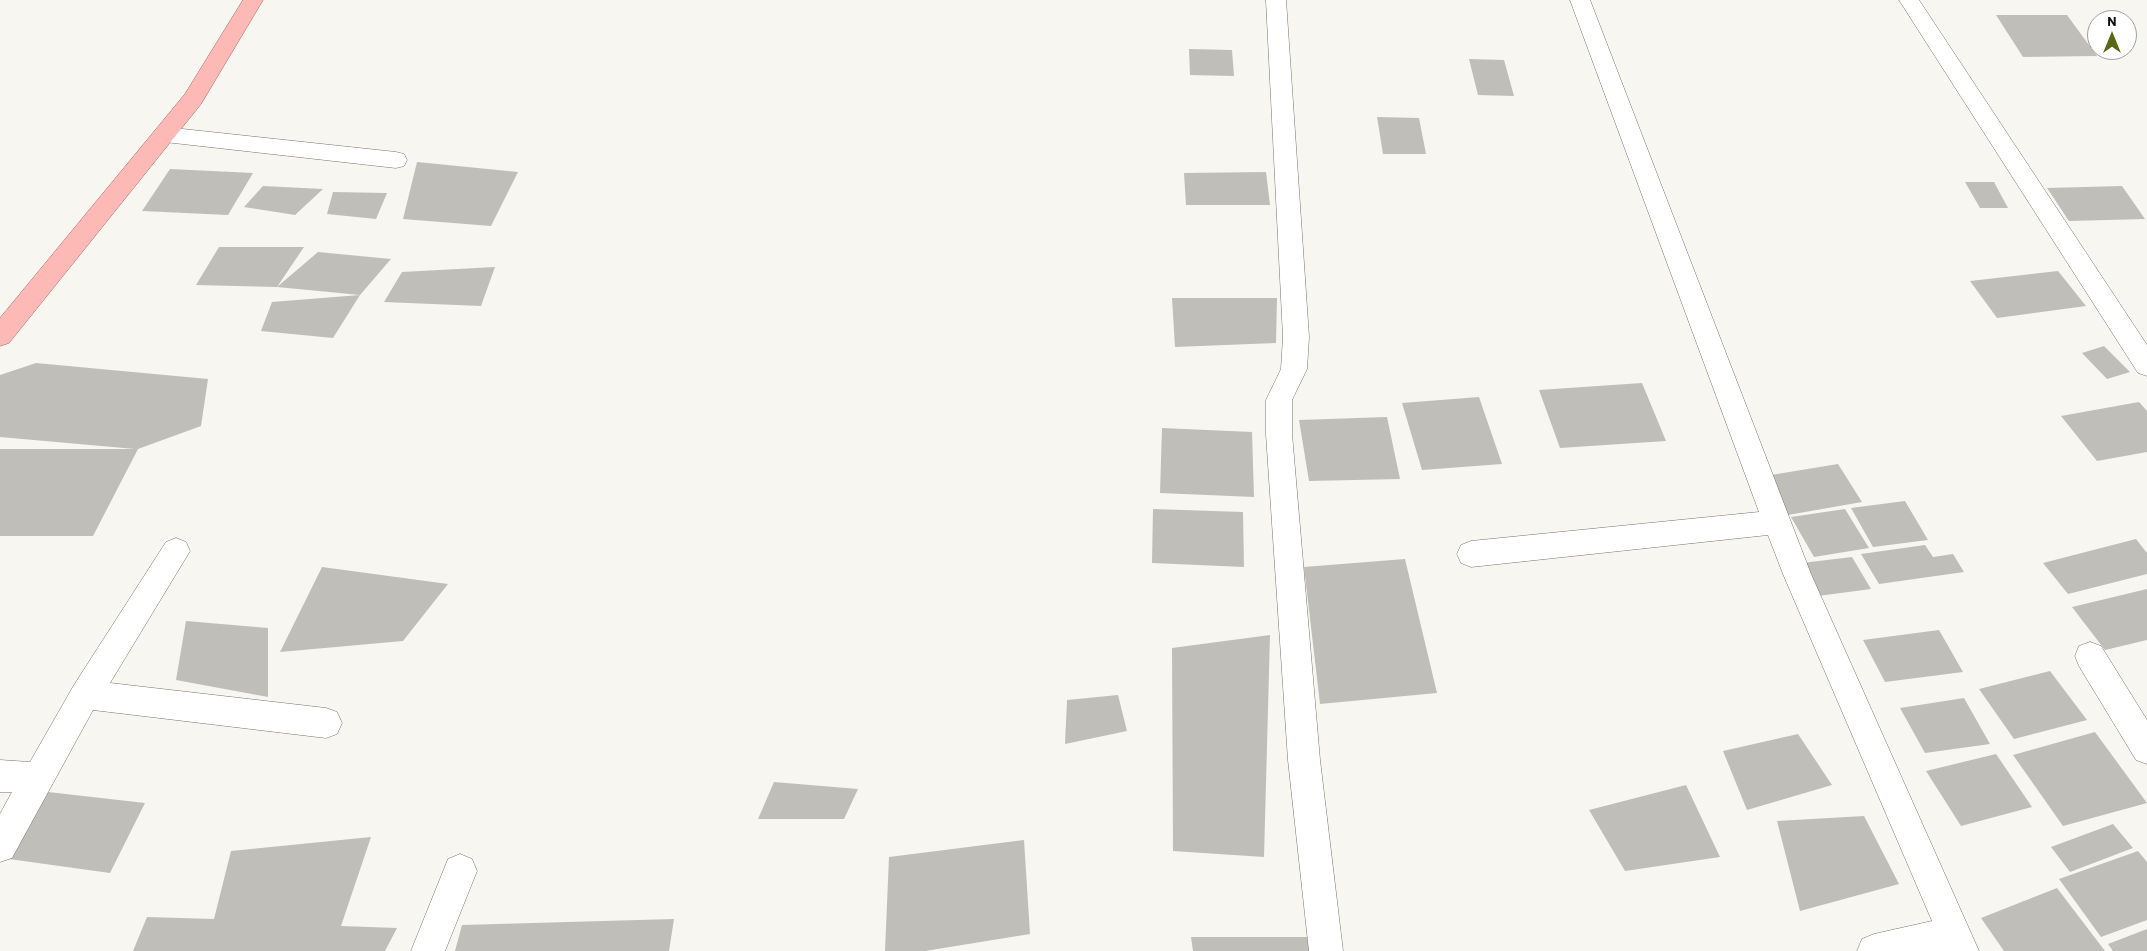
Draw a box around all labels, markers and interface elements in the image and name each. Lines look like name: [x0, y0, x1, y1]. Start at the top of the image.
north arrow: [2087, 10, 2137, 60]
text: N: [2107, 12, 2117, 29]

